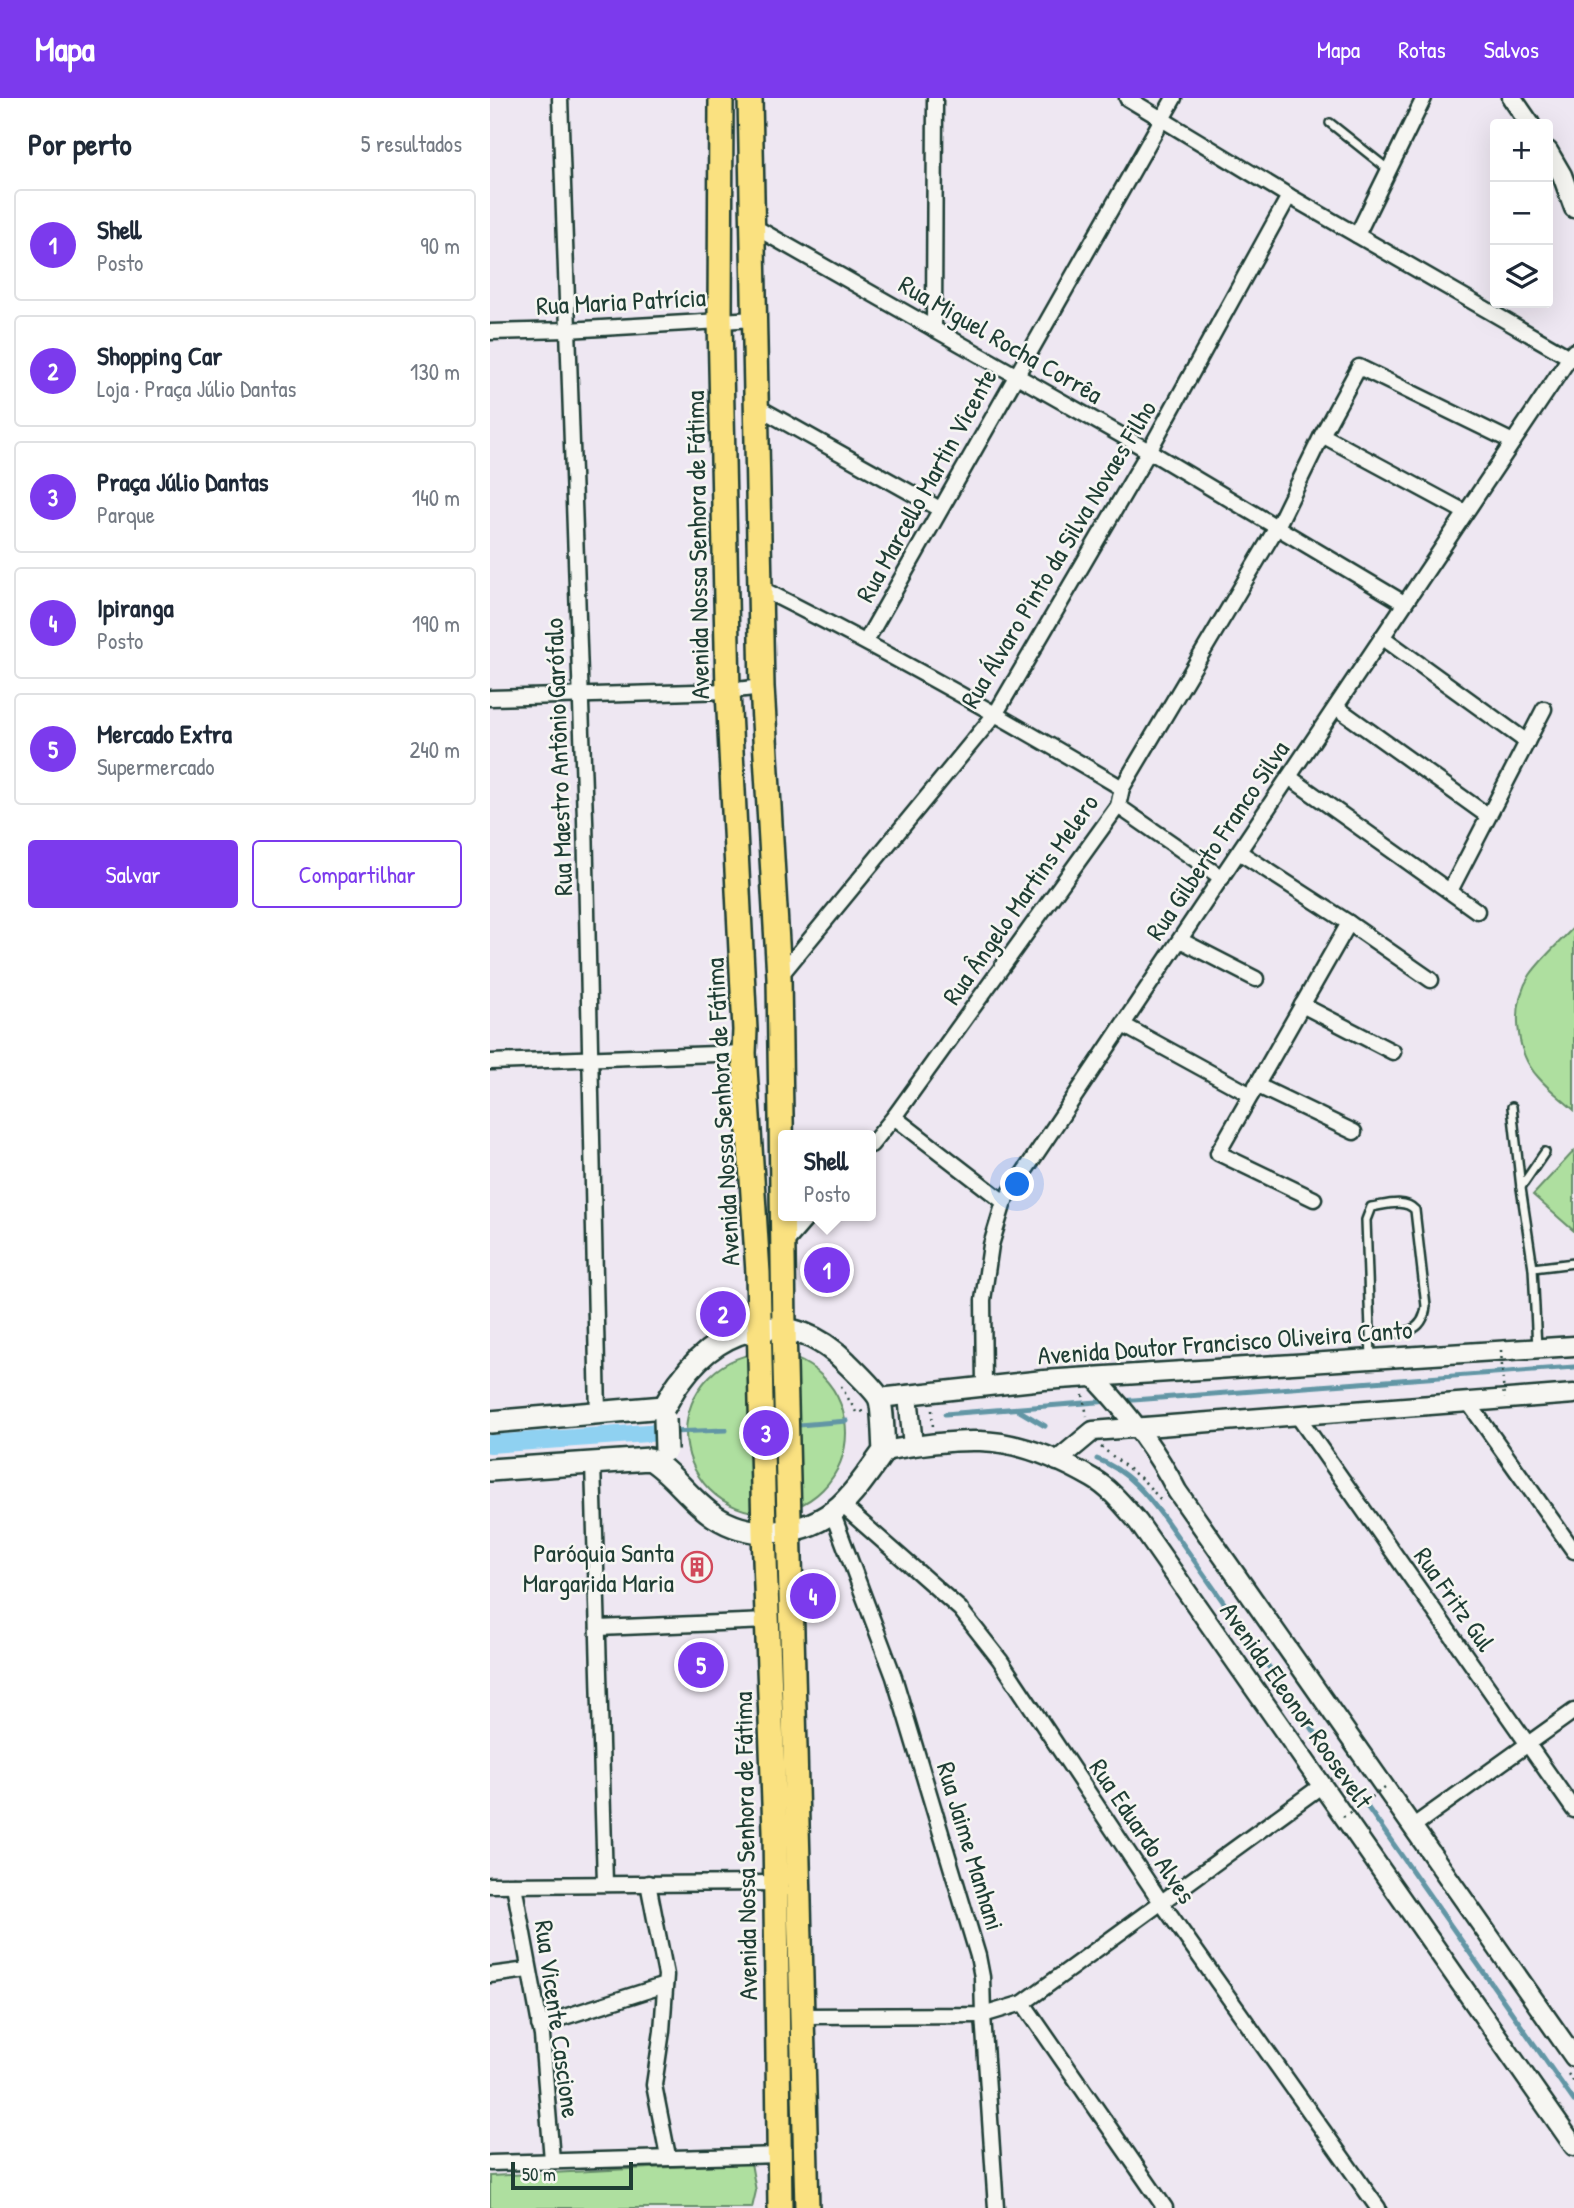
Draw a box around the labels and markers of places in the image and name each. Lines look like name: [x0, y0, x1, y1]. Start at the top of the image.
pin: 1: [804, 1244, 850, 1296]
pin: 2: [700, 1288, 746, 1340]
pin: 3: [743, 1407, 789, 1459]
place label: Paróquia Santa Margarida Maria: [523, 1535, 674, 1600]
building icon: Paróquia Santa Margarida Maria: [680, 1550, 714, 1584]
pin: 4: [790, 1570, 836, 1622]
pin: 5: [678, 1639, 724, 1691]

